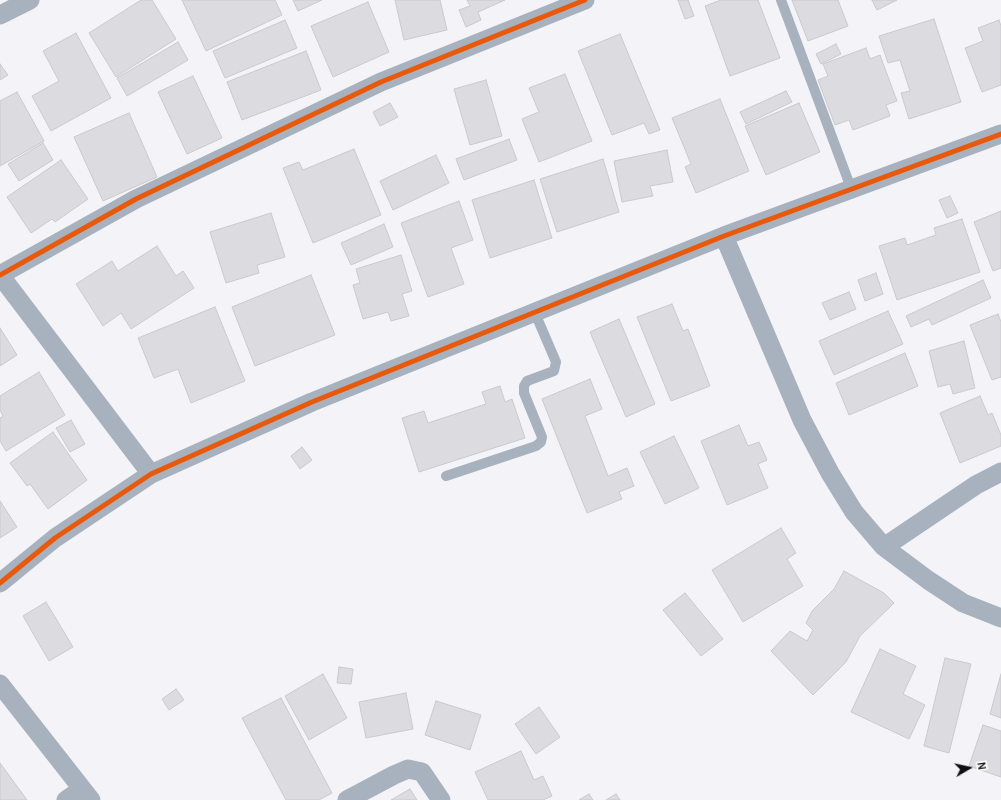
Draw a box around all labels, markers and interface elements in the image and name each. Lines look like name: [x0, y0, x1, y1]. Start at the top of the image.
north arrow: [949, 748, 989, 788]
text: N: [974, 761, 988, 771]

